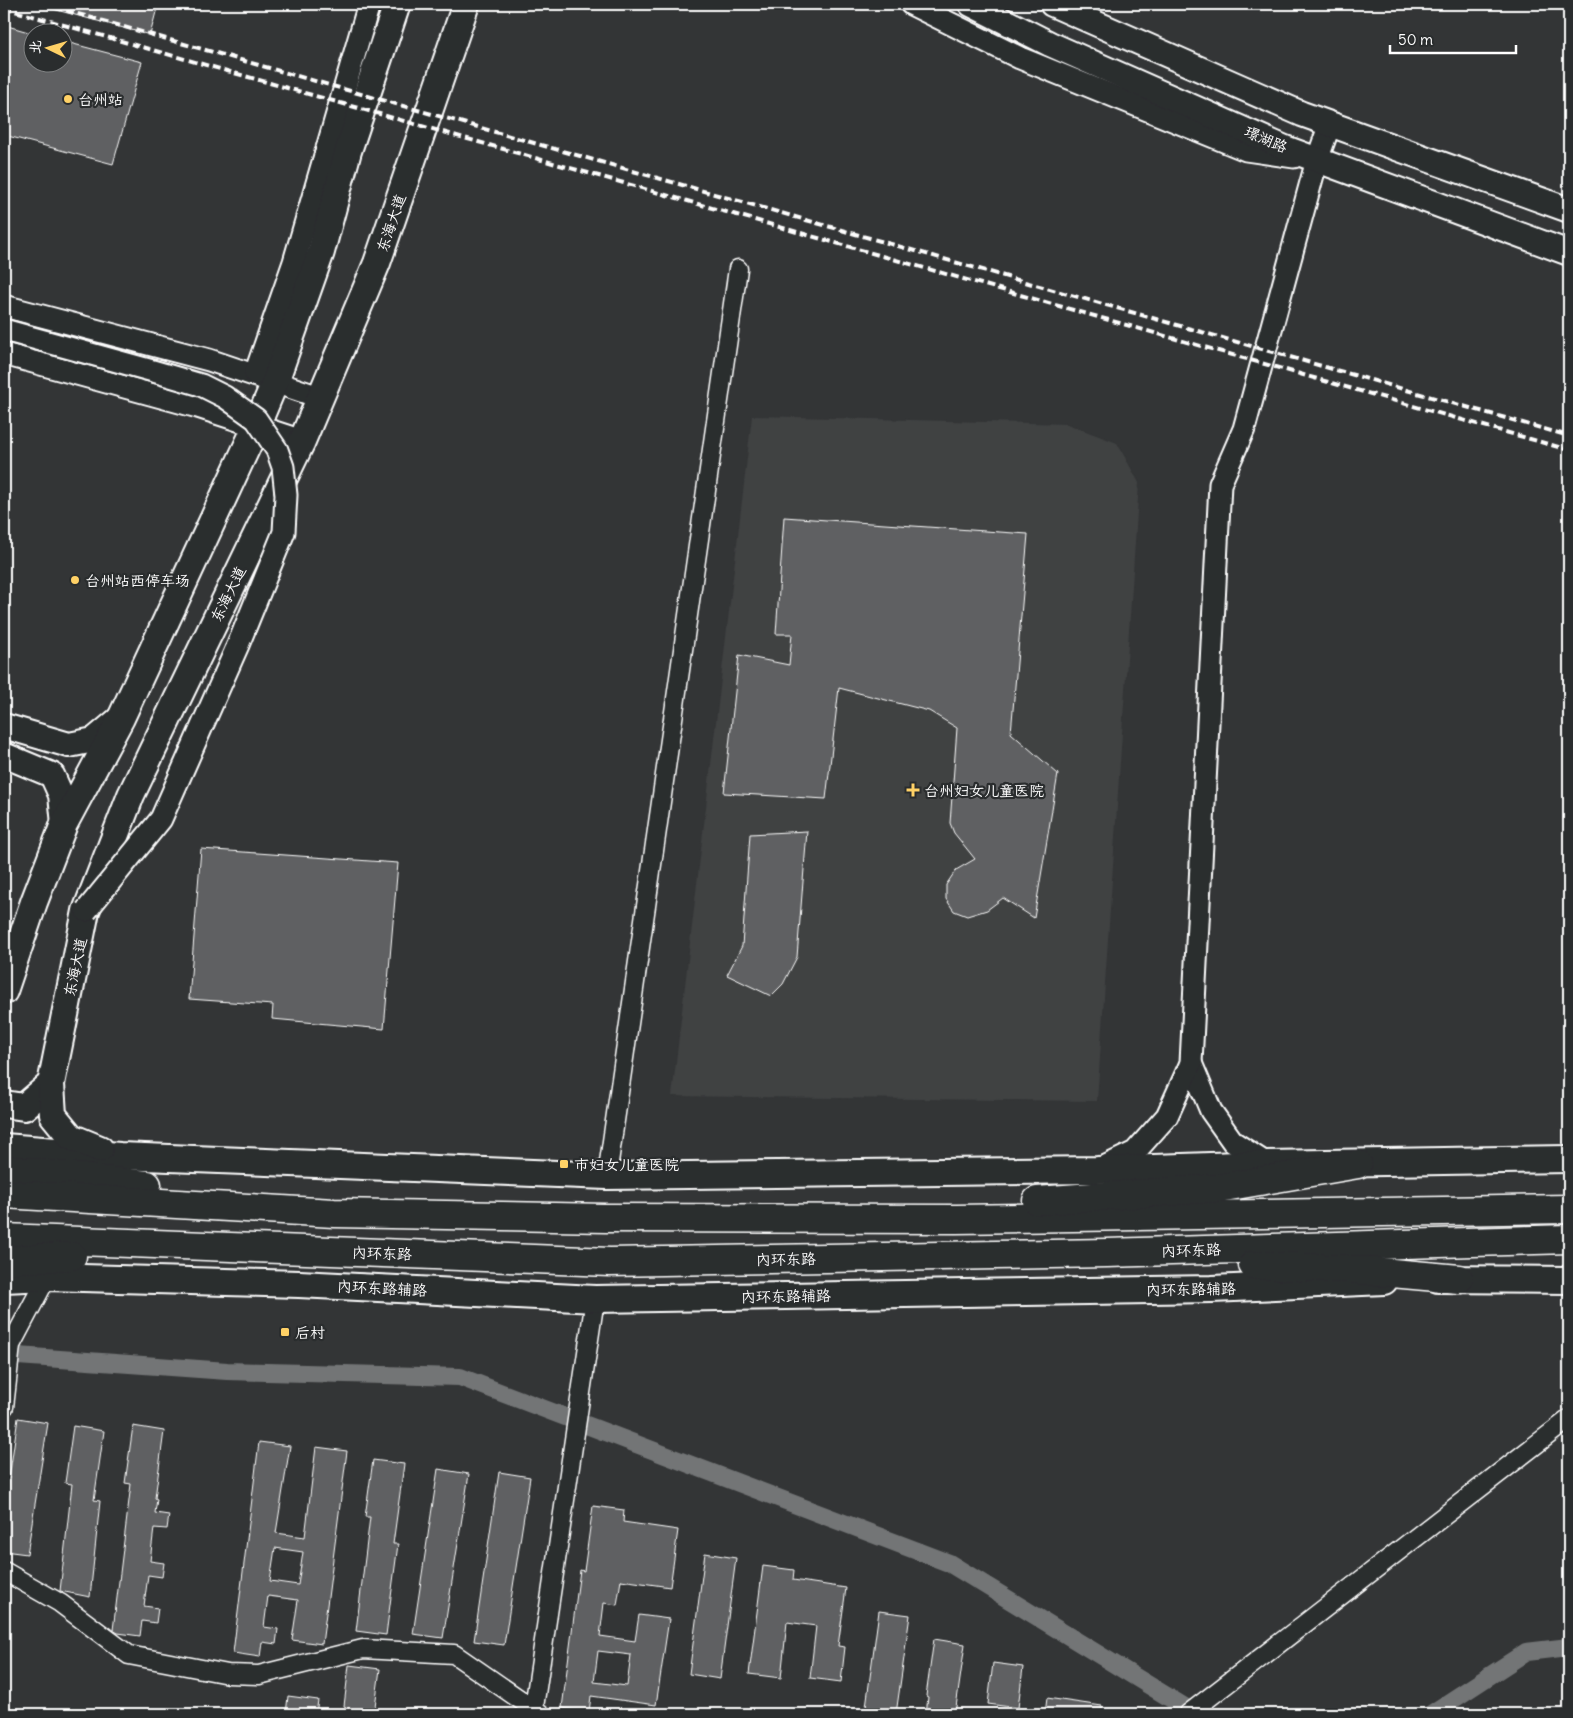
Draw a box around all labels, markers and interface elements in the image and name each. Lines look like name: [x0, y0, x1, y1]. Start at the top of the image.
north arrow: [22, 22, 72, 72]
scale bar: [1390, 22, 1517, 54]
text: 50 m: [1398, 30, 1433, 49]
text: 北: [25, 39, 45, 55]
place label: 台州站: [78, 90, 123, 109]
marker: 台州站: [62, 93, 74, 105]
street label: 璟湖路: [1242, 121, 1290, 157]
street label: 东海大道: [372, 192, 410, 254]
street label: 东海大道: [206, 563, 250, 625]
place label: 台州站西停车场: [85, 571, 190, 590]
marker: 台州站西停车场: [69, 574, 81, 586]
place label: 台州妇女儿童医院: [924, 781, 1044, 800]
marker: 台州妇女儿童医院: [906, 783, 920, 797]
street label: 东海大道: [59, 936, 91, 998]
place label: 市妇女儿童医院: [574, 1155, 679, 1174]
marker: 市妇女儿童医院: [558, 1158, 570, 1170]
street label: 内环东路: [1161, 1239, 1221, 1261]
street label: 内环东路: [352, 1242, 412, 1264]
street label: 内环东路: [756, 1249, 816, 1269]
street label: 内环东路辅路: [337, 1276, 427, 1300]
street label: 内环东路辅路: [1146, 1279, 1236, 1299]
street label: 内环东路辅路: [741, 1286, 831, 1306]
place label: 后村: [295, 1323, 325, 1342]
marker: 后村: [279, 1326, 291, 1338]

